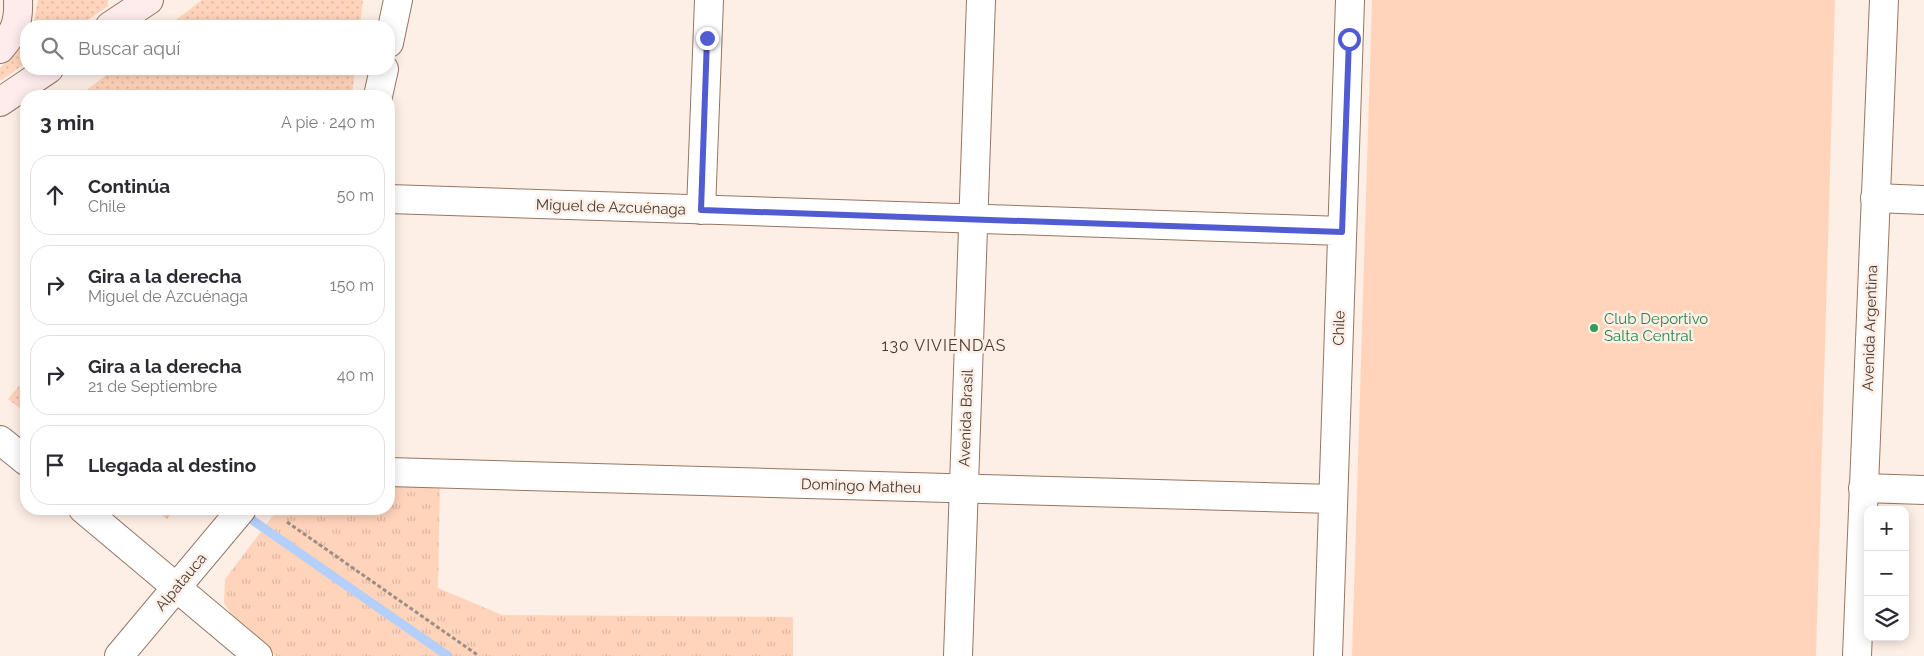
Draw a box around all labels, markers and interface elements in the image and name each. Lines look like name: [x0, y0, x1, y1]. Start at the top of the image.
search box: [20, 20, 395, 75]
route end: [696, 27, 719, 50]
route start: [1338, 28, 1361, 51]
icon: search: [38, 34, 66, 62]
text: Buscar aquí: [78, 37, 180, 59]
text: 3 min: [40, 110, 94, 135]
text: A pie · 240 m: [281, 113, 375, 132]
text: Continúa: [88, 175, 170, 197]
icon: ahead: [41, 181, 69, 209]
text: 50 m: [337, 186, 374, 205]
street label: Miguel de Azcuénaga: [536, 195, 686, 219]
text: Chile: [88, 197, 126, 216]
text: Gira a la derecha: [88, 265, 242, 287]
street label: Avenida Argentina: [1859, 265, 1881, 391]
icon: right: [41, 271, 69, 299]
text: 150 m: [330, 276, 374, 295]
text: Miguel de Azcuénaga: [88, 287, 248, 306]
street label: Chile: [1329, 310, 1349, 346]
place label: Club Deportivo Salta Central: [1604, 310, 1708, 345]
marker: Club Deportivo Salta Central: [1588, 322, 1600, 334]
district label: 130 VIVIENDAS: [882, 336, 1006, 355]
text: Gira a la derecha: [88, 355, 242, 377]
icon: right: [41, 361, 69, 389]
text: 40 m: [337, 366, 374, 385]
street label: Avenida Brasil: [955, 368, 977, 467]
text: 21 de Septiembre: [88, 377, 217, 396]
icon: arrive: [41, 451, 69, 479]
text: Llegada al destino: [88, 454, 256, 476]
street label: Domingo Matheu: [801, 475, 921, 497]
map controls: [1864, 506, 1909, 641]
button: +: [1864, 506, 1909, 551]
street label: Alpatauca: [152, 549, 210, 615]
button: −: [1864, 551, 1909, 596]
button: layers: [1864, 596, 1909, 641]

